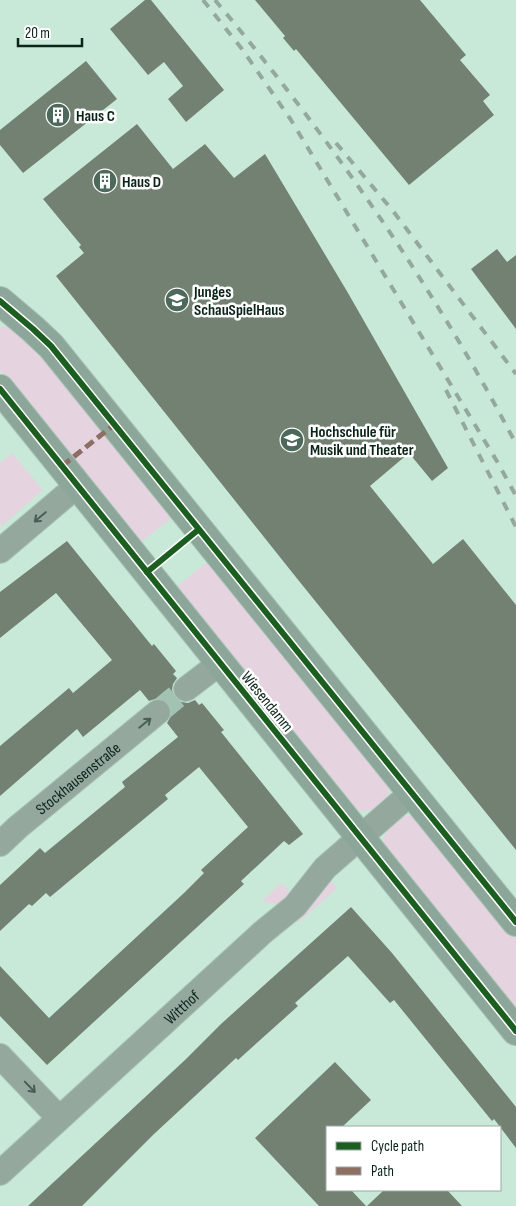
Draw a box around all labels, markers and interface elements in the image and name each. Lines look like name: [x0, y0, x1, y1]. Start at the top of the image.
scale bar: [18, 15, 81, 47]
text: 20 m: [25, 24, 50, 43]
building icon: Haus C: [45, 102, 71, 128]
place label: Haus C: [76, 107, 115, 126]
building icon: Haus D: [92, 168, 118, 194]
place label: Haus D: [122, 173, 161, 192]
place label: Junges SchauSpielHaus: [193, 283, 284, 320]
school or university icon: Junges SchauSpielHaus: [164, 287, 190, 313]
place label: Hochschule für Musik und Theater: [310, 423, 414, 460]
school or university icon: Hochschule für Musik und Theater: [279, 427, 305, 453]
one-way arrow: [34, 511, 47, 522]
street label: Wiesendamm: [237, 668, 297, 736]
one-way arrow: [138, 717, 151, 728]
street label: Stockhausenstraße: [32, 739, 125, 819]
street label: Witthof: [161, 987, 204, 1029]
one-way arrow: [23, 1081, 36, 1093]
legend: [326, 1126, 501, 1191]
text: Cycle path: [371, 1137, 424, 1156]
text: Path: [371, 1162, 394, 1181]

